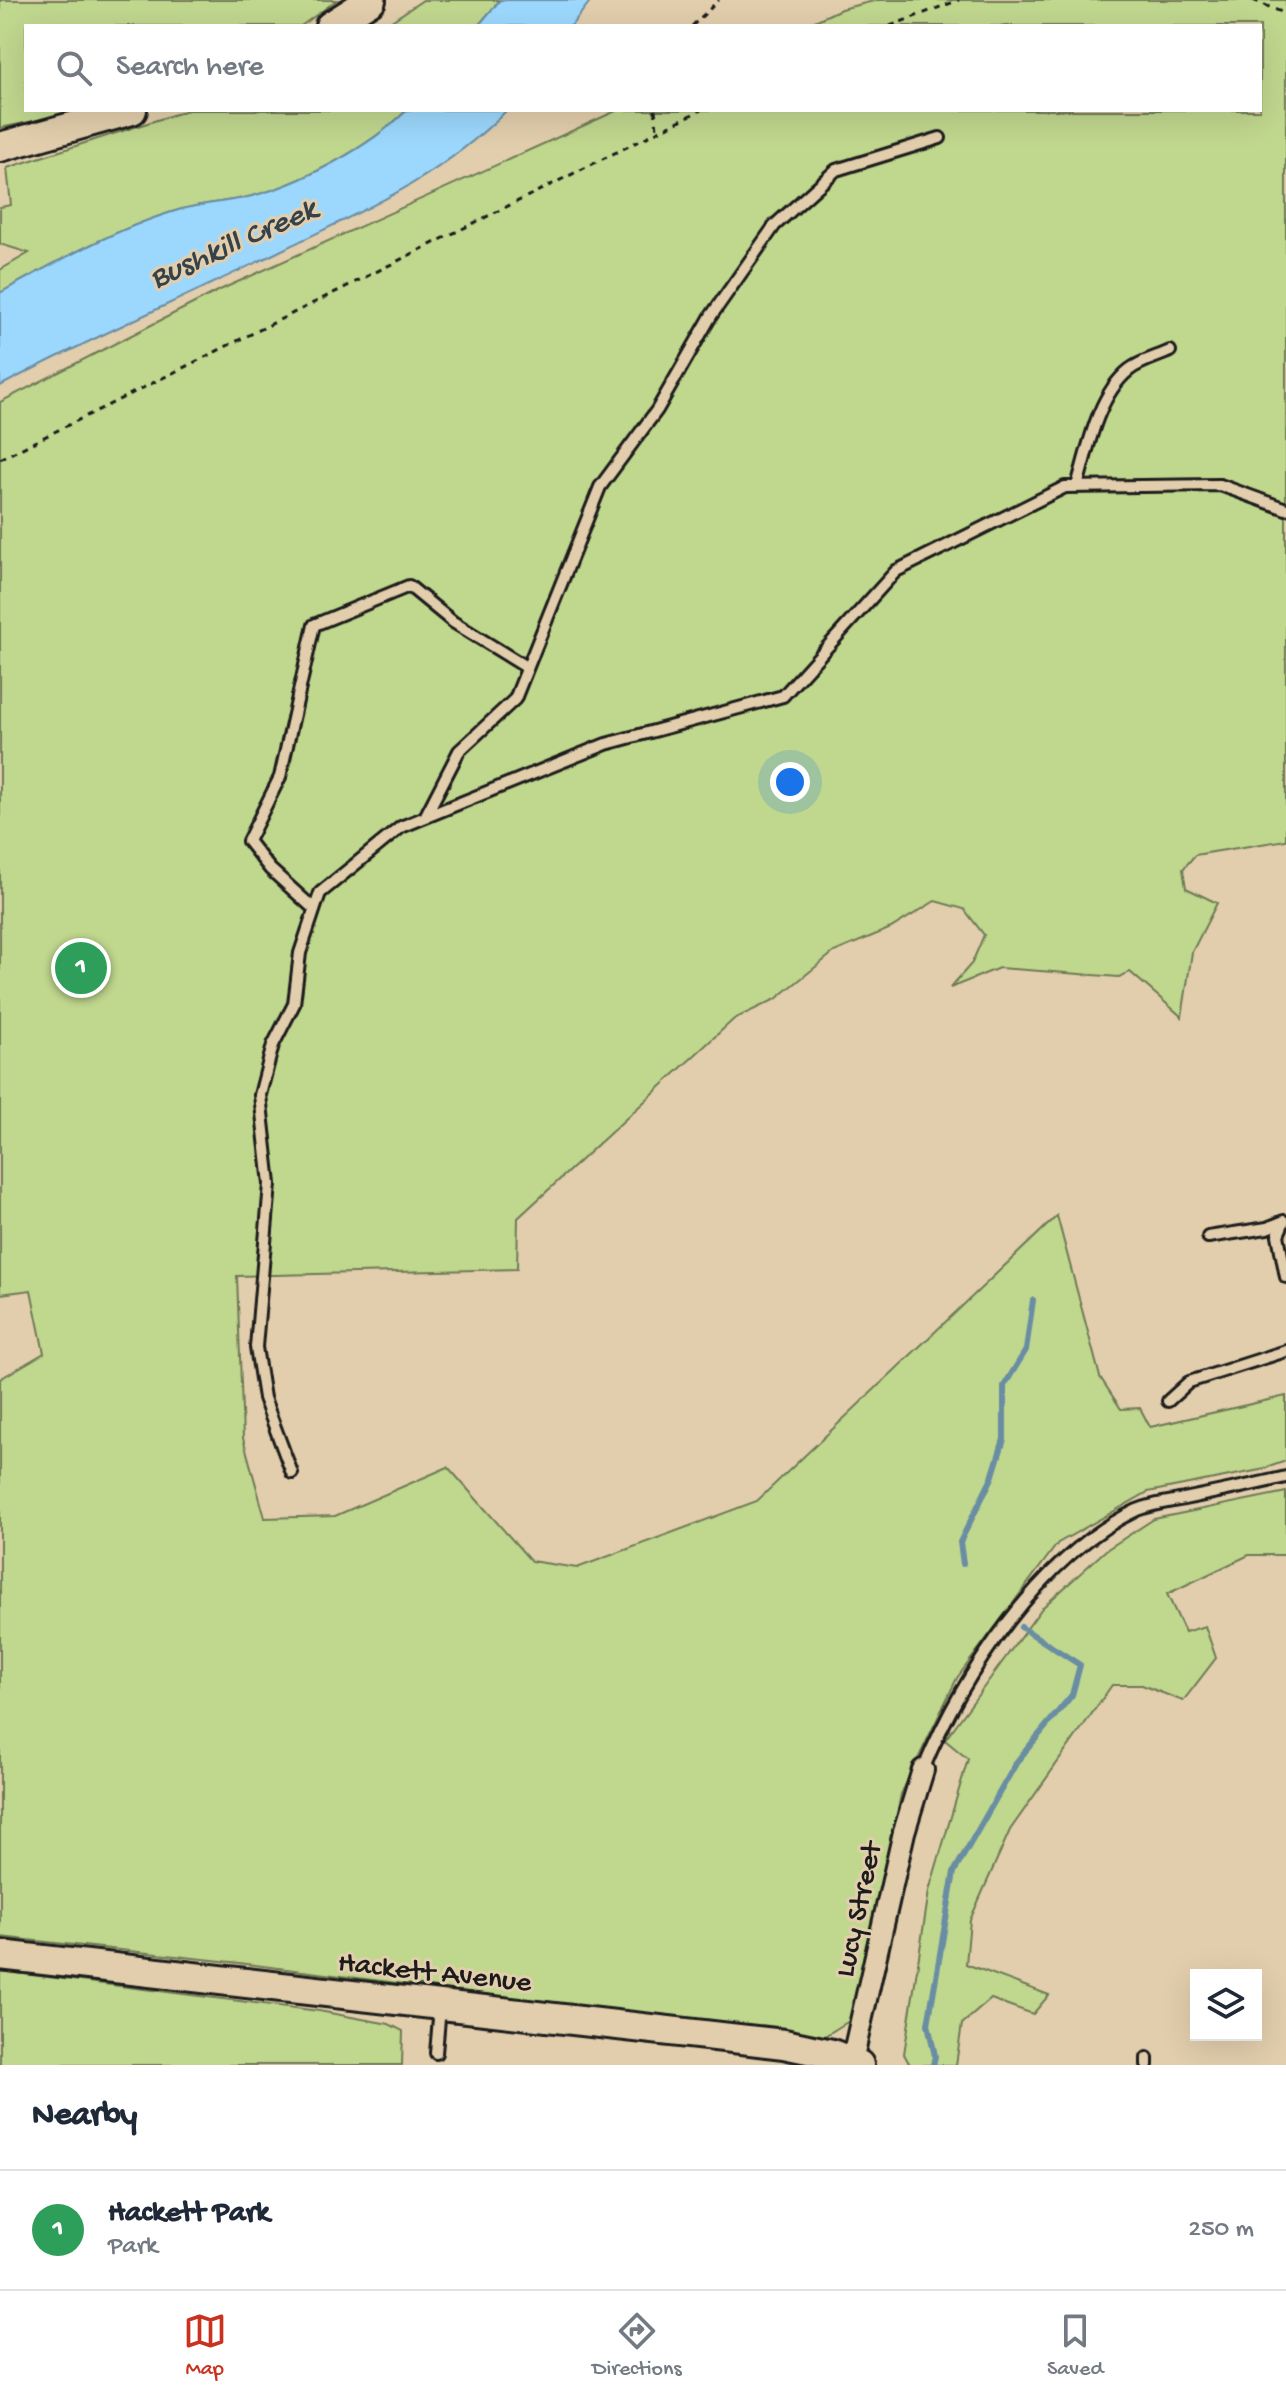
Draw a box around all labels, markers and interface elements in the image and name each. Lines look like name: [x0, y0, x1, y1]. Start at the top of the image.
search box: [24, 24, 1262, 112]
icon: search: [52, 46, 96, 90]
text: Search here: [116, 51, 264, 86]
water label: Bushkill Creek: [144, 191, 326, 299]
your location: [770, 762, 810, 802]
pin: 1: [55, 938, 107, 998]
street label: Lucy Street: [829, 1837, 892, 1981]
street label: Hackett Avenue: [336, 1947, 534, 2002]
map controls: [1190, 1969, 1262, 2041]
button: layers: [1190, 1969, 1262, 2041]
text: Nearby: [32, 2097, 137, 2137]
text: Hackett Park: [108, 2197, 270, 2232]
text: 1: [53, 2215, 63, 2246]
text: 250 m: [1188, 2215, 1254, 2246]
text: Park: [108, 2232, 158, 2263]
tab: Map: [183, 2309, 227, 2383]
tab: Directions: [592, 2309, 682, 2383]
tab: Saved: [1047, 2309, 1103, 2383]

